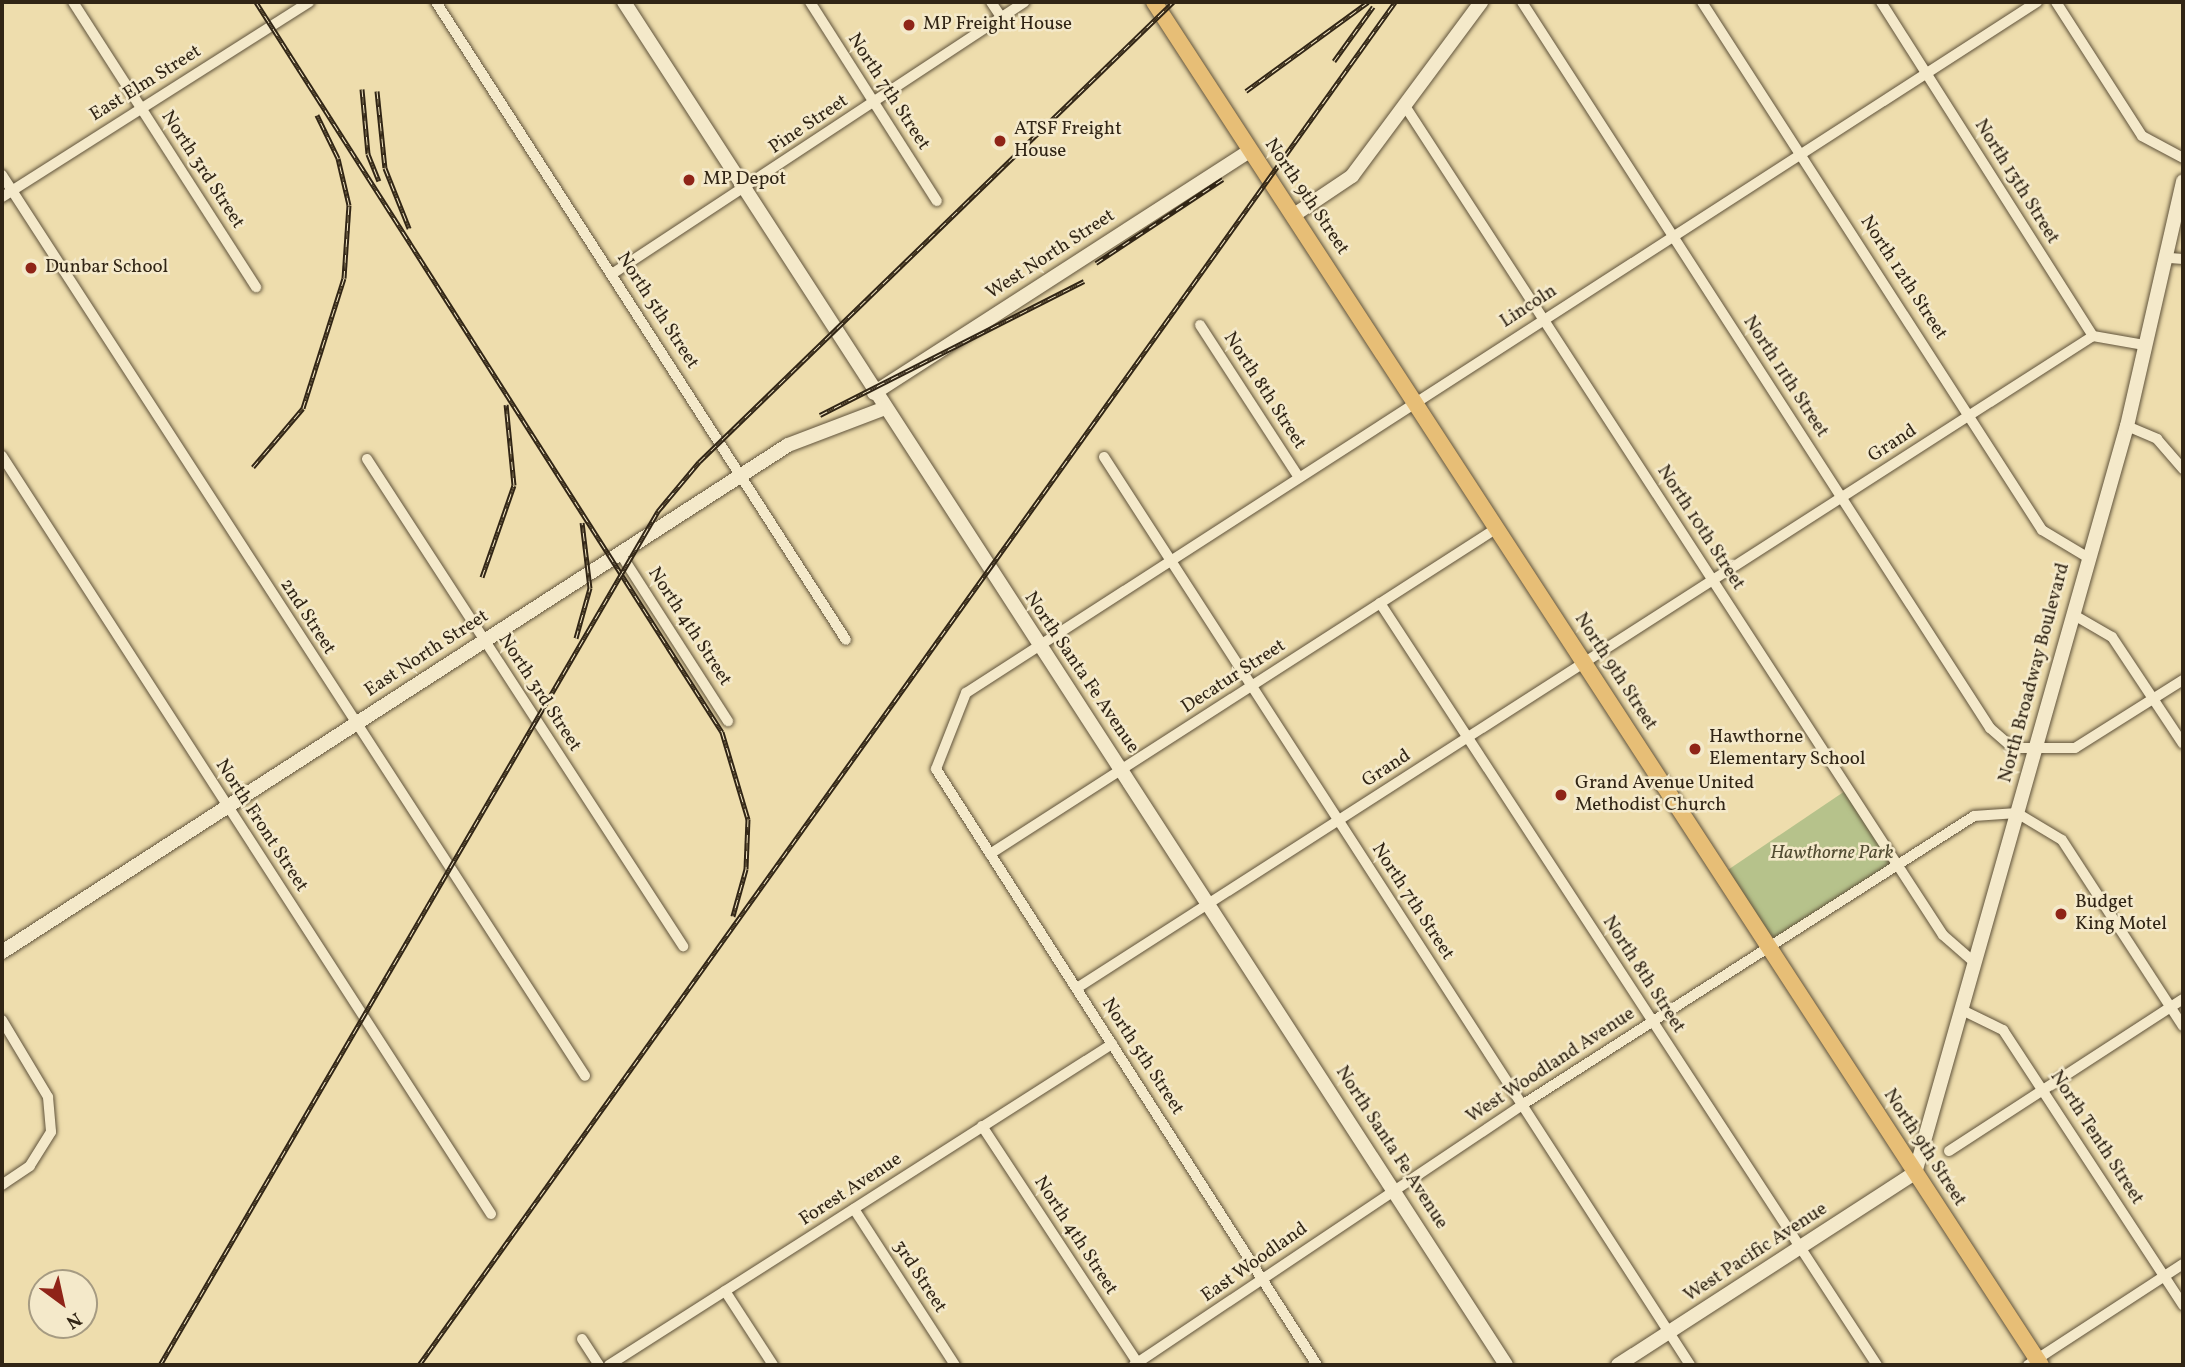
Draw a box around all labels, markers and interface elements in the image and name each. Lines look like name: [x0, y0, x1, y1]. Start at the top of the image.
place label: MP Freight House: [923, 14, 1072, 36]
marker: MP Freight House: [901, 17, 917, 33]
street label: North 7th Street: [842, 29, 934, 155]
street label: East Elm Street: [86, 41, 206, 127]
street label: Pine Street: [765, 90, 853, 160]
street label: North 3rd Street: [155, 107, 249, 233]
street label: North 13th Street: [1969, 115, 2063, 249]
place label: ATSF Freight House: [1014, 119, 1122, 163]
marker: ATSF Freight House: [992, 133, 1008, 149]
street label: North 9th Street: [1259, 134, 1353, 260]
place label: MP Depot: [703, 169, 786, 191]
marker: MP Depot: [681, 172, 697, 188]
street label: West North Street: [982, 205, 1120, 305]
street label: North 12th Street: [1854, 212, 1952, 344]
street label: North 5th Street: [611, 248, 703, 374]
place label: Dunbar School: [45, 257, 168, 279]
marker: Dunbar School: [23, 260, 39, 276]
street label: Lincoln: [1496, 280, 1562, 334]
street label: North 11th Street: [1737, 312, 1833, 442]
street label: North 8th Street: [1218, 328, 1310, 454]
street label: Grand: [1864, 420, 1922, 468]
street label: North 10th Street: [1651, 461, 1749, 595]
street label: North Broadway Boulevard: [1995, 560, 2075, 786]
street label: North 4th Street: [642, 563, 736, 691]
street label: 2nd Street: [274, 575, 340, 659]
street label: North Santa Fe Avenue: [1018, 588, 1144, 758]
street label: East North Street: [361, 605, 493, 703]
street label: North 9th Street: [1569, 609, 1661, 735]
street label: North 3rd Street: [492, 630, 586, 756]
street label: Decatur Street: [1178, 635, 1290, 719]
place label: Hawthorne Elementary School: [1709, 727, 1866, 771]
marker: Hawthorne Elementary School: [1687, 741, 1703, 757]
street label: Grand: [1358, 745, 1416, 793]
street label: North Front Street: [210, 755, 312, 897]
place label: Grand Avenue United Methodist Church: [1575, 773, 1754, 817]
marker: Grand Avenue United Methodist Church: [1553, 787, 1569, 803]
street label: North 7th Street: [1366, 839, 1458, 965]
park label: Hawthorne Park: [1770, 843, 1894, 865]
place label: Budget King Motel: [2075, 892, 2167, 936]
marker: Budget King Motel: [2053, 906, 2069, 922]
street label: North 8th Street: [1597, 912, 1689, 1038]
street label: North 5th Street: [1096, 994, 1188, 1120]
street label: West Woodland Avenue: [1462, 1003, 1640, 1129]
street label: North Santa Fe Avenue: [1330, 1062, 1452, 1234]
street label: North Tenth Street: [2044, 1067, 2148, 1209]
street label: North 9th Street: [1878, 1085, 1970, 1211]
street label: Forest Avenue: [796, 1148, 906, 1232]
street label: North 4th Street: [1028, 1172, 1122, 1300]
street label: West Pacific Avenue: [1680, 1198, 1832, 1308]
street label: East Woodland: [1197, 1218, 1313, 1308]
street label: 3rd Street: [887, 1236, 951, 1318]
north arrow: [28, 1269, 98, 1339]
text: N: [60, 1305, 86, 1335]

